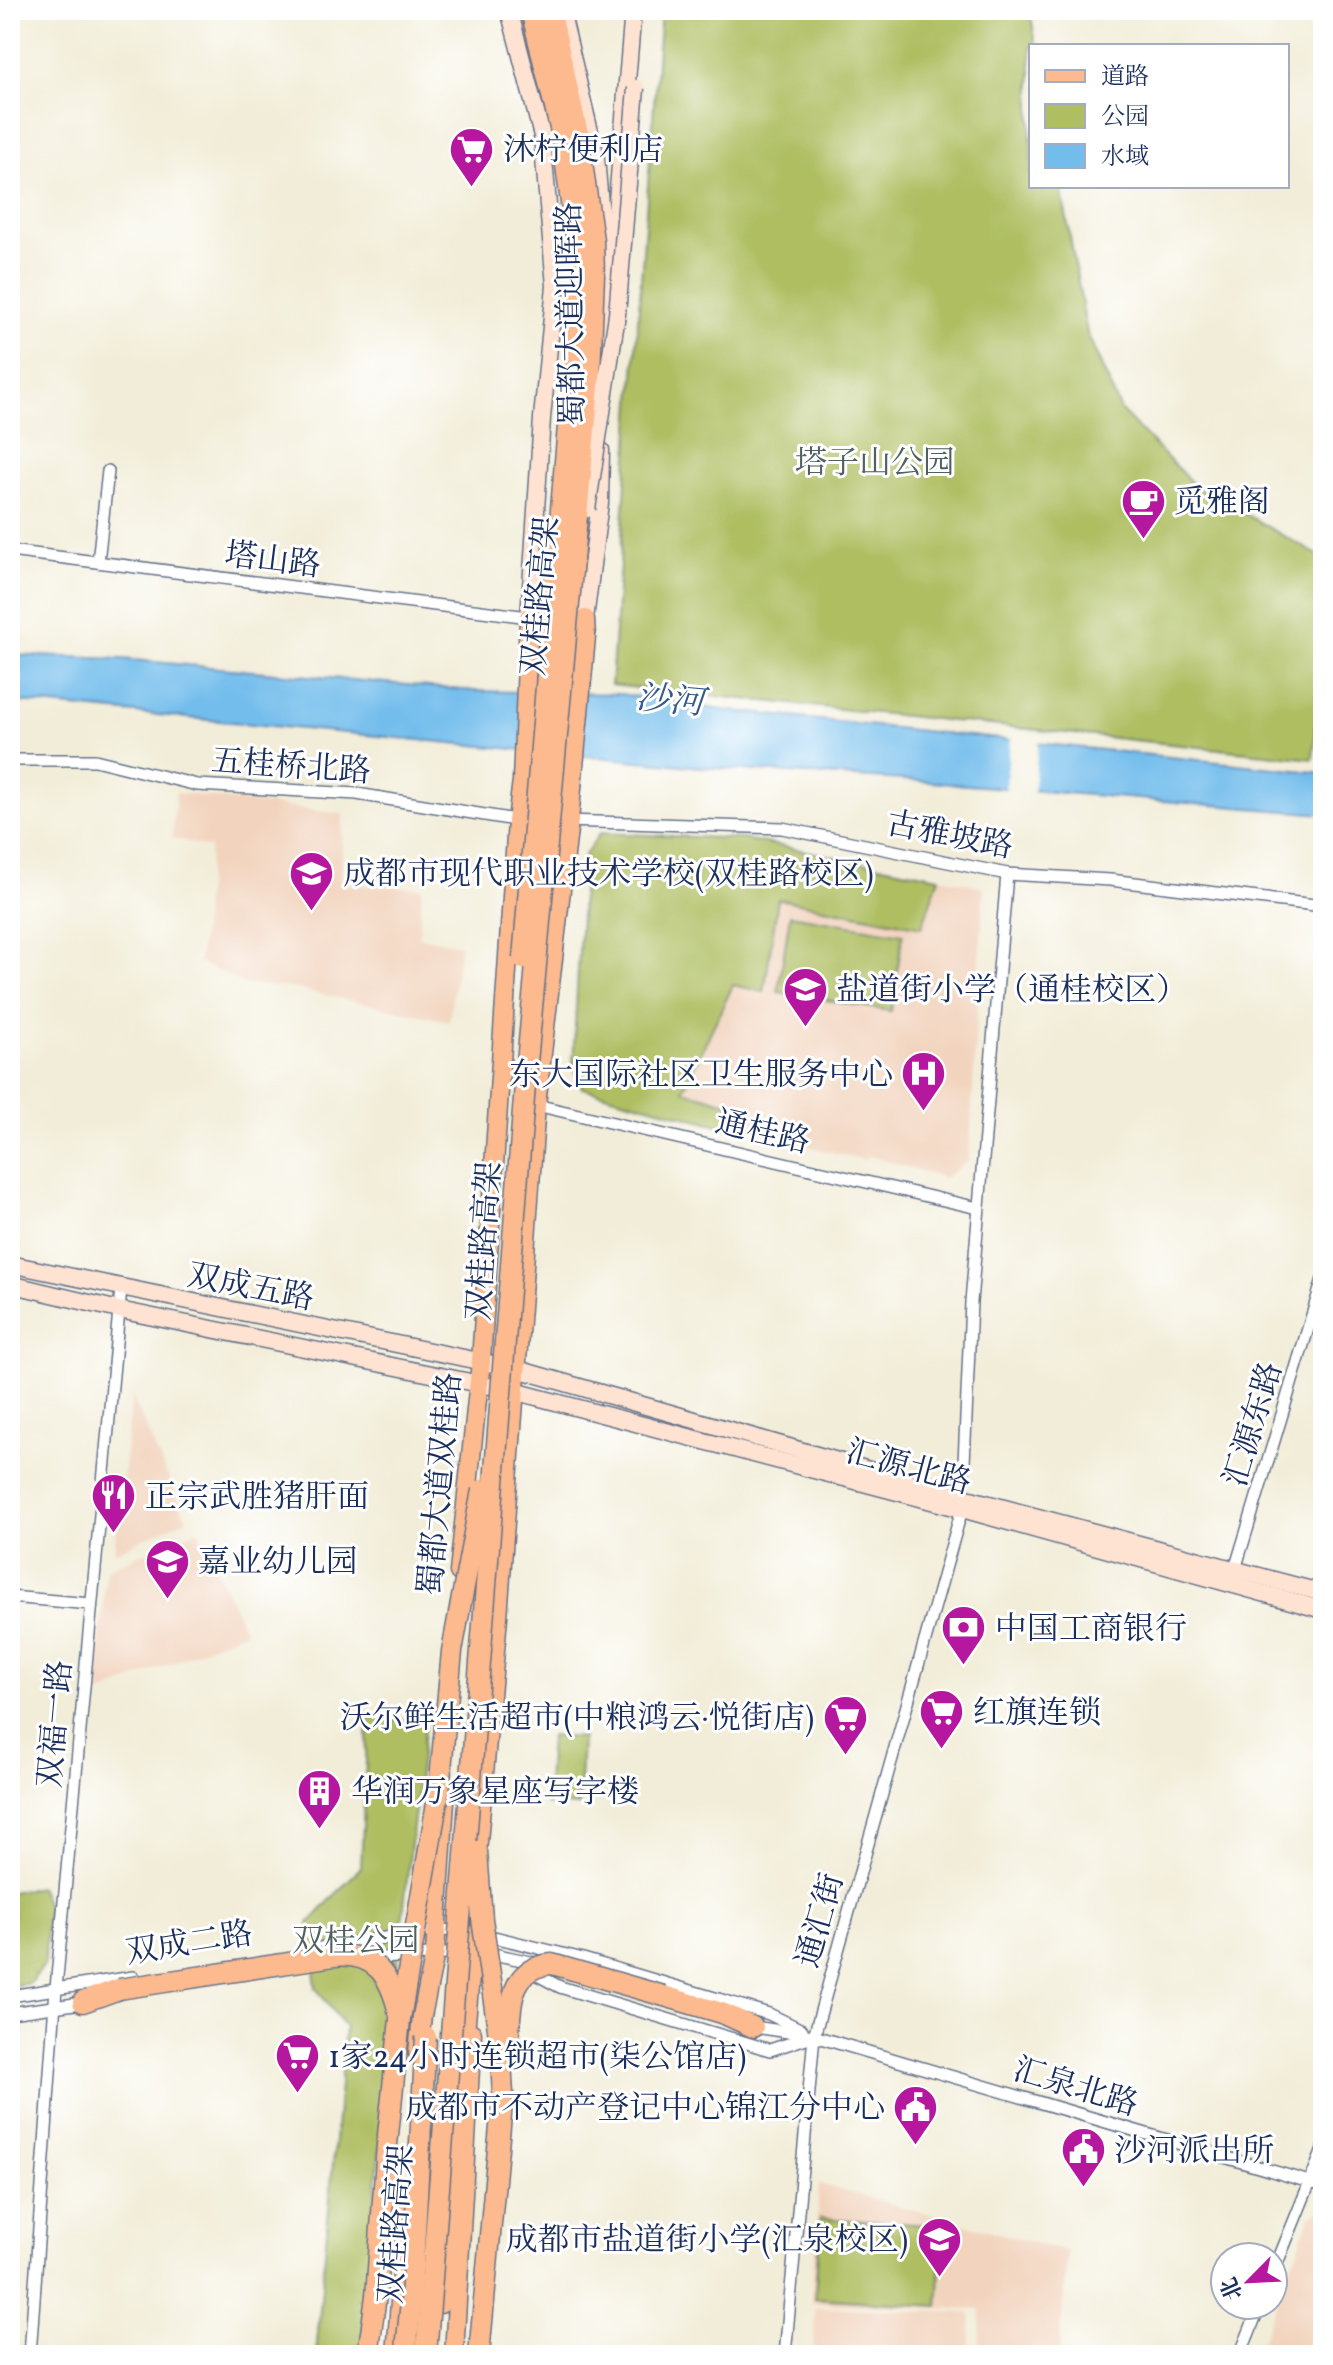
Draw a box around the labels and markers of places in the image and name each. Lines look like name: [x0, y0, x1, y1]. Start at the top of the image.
supermarket icon: 沐柠便利店: [448, 125, 496, 188]
place label: 沐柠便利店: [503, 130, 663, 174]
cafe icon: 觅雅阁: [1119, 477, 1167, 540]
place label: 觅雅阁: [1174, 482, 1270, 526]
school or university icon: 成都市现代职业技术学校(双桂路校区): [288, 849, 336, 912]
place label: 成都市现代职业技术学校(双桂路校区): [343, 854, 874, 898]
school or university icon: 盐道街小学（通桂校区）: [781, 965, 829, 1028]
place label: 盐道街小学（通桂校区）: [836, 970, 1188, 1014]
hospital icon: 东大国际社区卫生服务中心: [900, 1050, 948, 1113]
place label: 东大国际社区卫生服务中心: [509, 1055, 893, 1099]
restaurant icon: 正宗武胜猪肝面: [90, 1472, 138, 1535]
place label: 正宗武胜猪肝面: [145, 1477, 369, 1521]
school or university icon: 嘉业幼儿园: [143, 1537, 191, 1600]
place label: 嘉业幼儿园: [198, 1542, 358, 1586]
bank icon: 中国工商银行: [940, 1604, 988, 1667]
place label: 中国工商银行: [995, 1609, 1187, 1653]
supermarket icon: 红旗连锁: [918, 1688, 966, 1751]
supermarket icon: 沃尔鲜生活超市(中粮鸿云·悦街店): [821, 1693, 869, 1756]
place label: 红旗连锁: [973, 1693, 1101, 1737]
place label: 沃尔鲜生活超市(中粮鸿云·悦街店): [340, 1698, 814, 1742]
building icon: 华润万象星座写字楼: [296, 1767, 344, 1830]
place label: 华润万象星座写字楼: [351, 1772, 639, 1816]
supermarket icon: 1家24小时连锁超市(柒公馆店): [273, 2032, 321, 2095]
place label: 1家24小时连锁超市(柒公馆店): [328, 2037, 746, 2081]
public building icon: 成都市不动产登记中心锦江分中心: [892, 2083, 940, 2146]
place label: 成都市不动产登记中心锦江分中心: [405, 2088, 885, 2132]
public building icon: 沙河派出所: [1059, 2126, 1107, 2189]
place label: 沙河派出所: [1114, 2131, 1274, 2175]
school or university icon: 成都市盐道街小学(汇泉校区): [915, 2215, 963, 2278]
place label: 成都市盐道街小学(汇泉校区): [505, 2220, 908, 2264]

